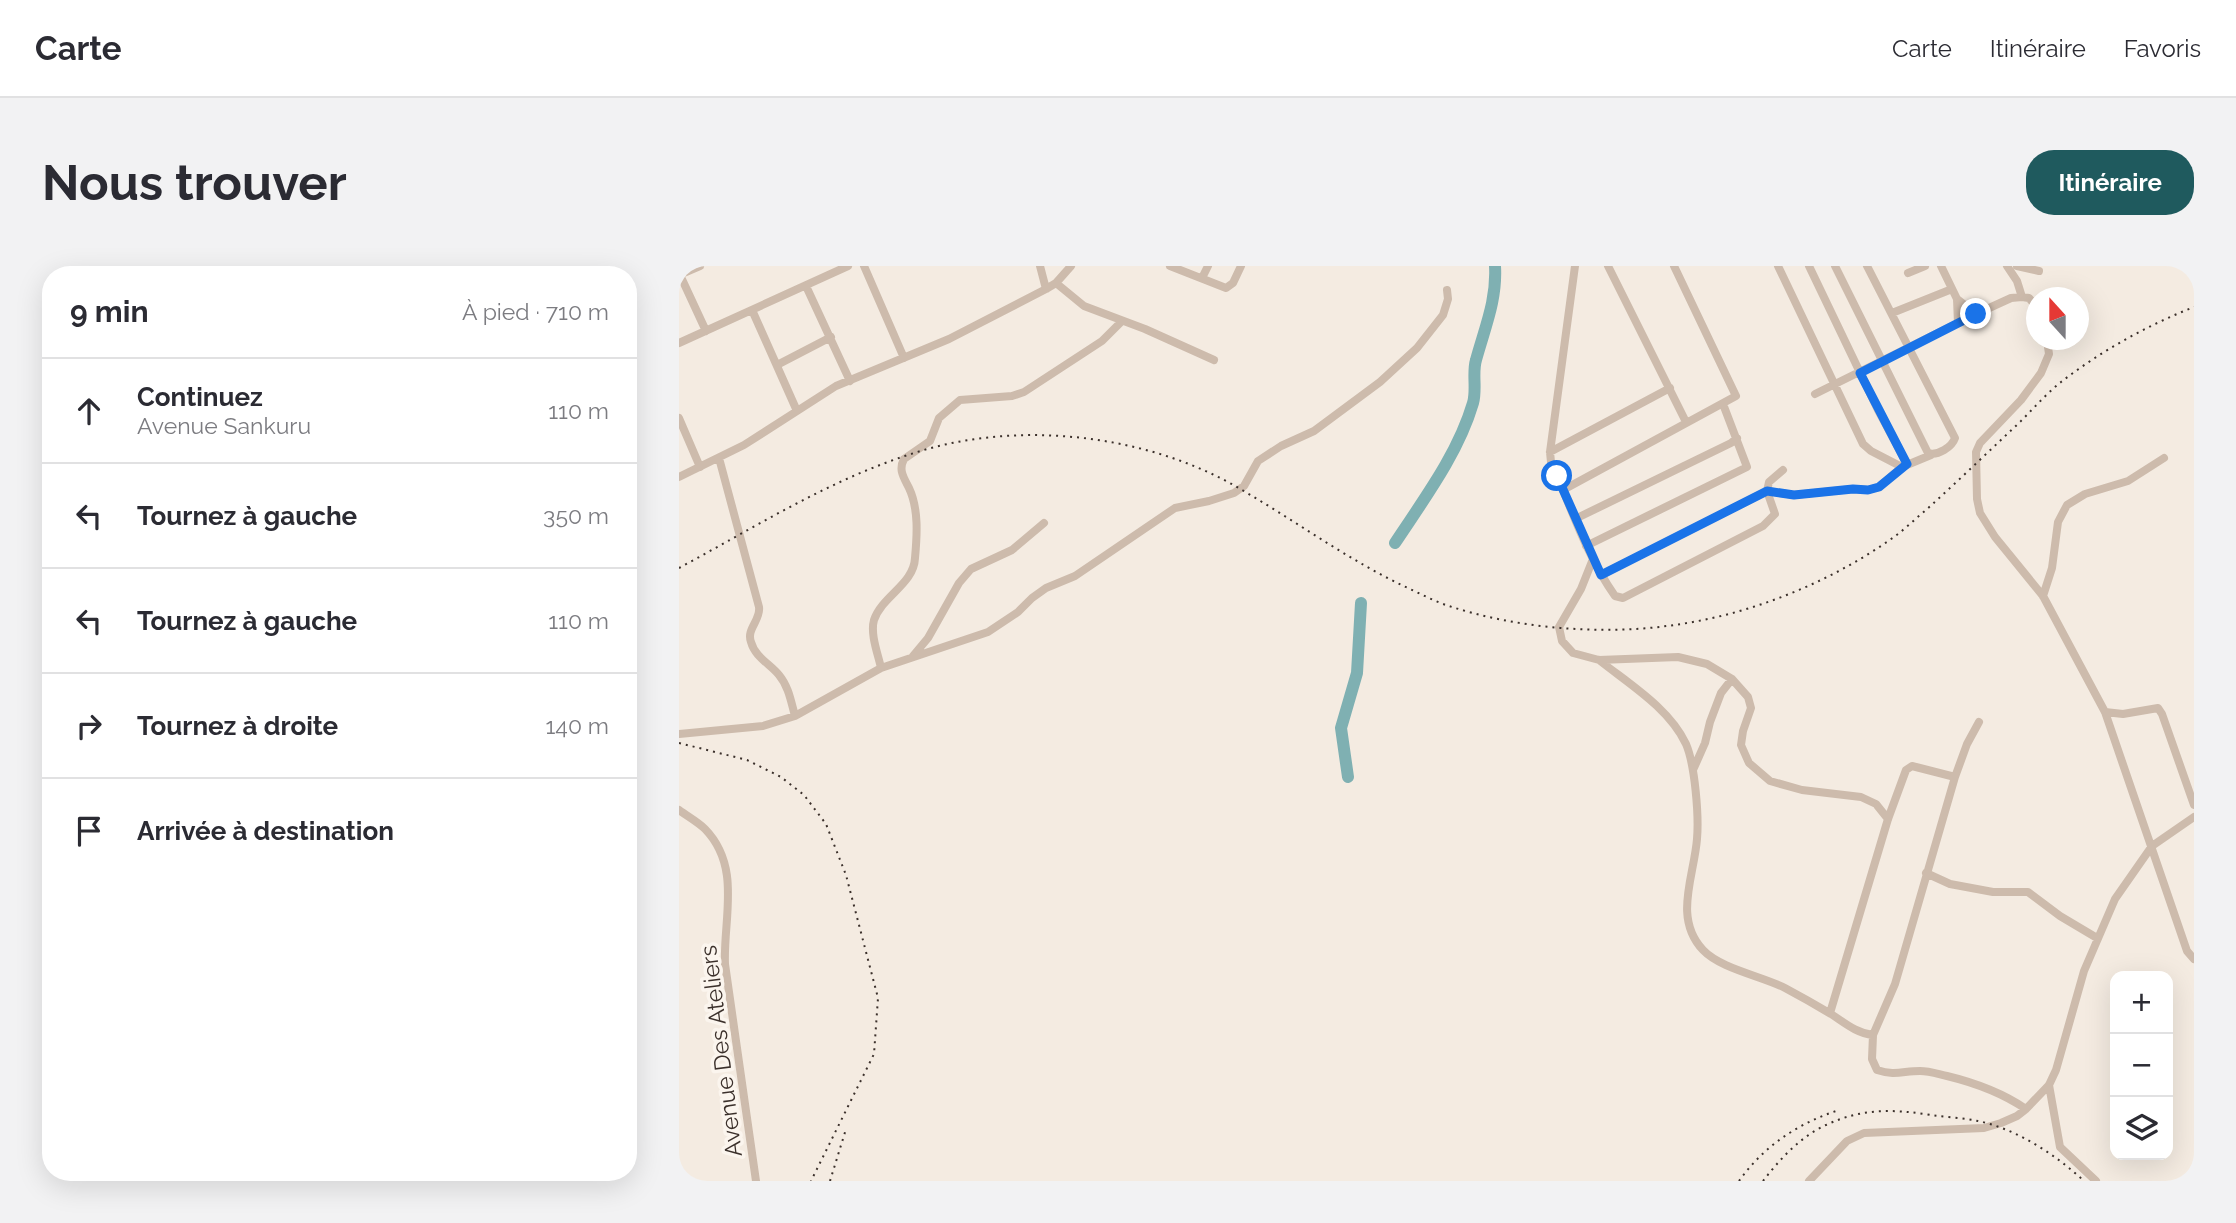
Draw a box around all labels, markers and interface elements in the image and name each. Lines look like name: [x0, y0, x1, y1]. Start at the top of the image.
text: Carte: [35, 29, 122, 68]
text: Carte: [1892, 34, 1952, 63]
text: Itinéraire: [1990, 34, 2086, 63]
text: Favoris: [2124, 34, 2201, 63]
button: Itinéraire: [2026, 150, 2194, 215]
text: Nous trouver: [42, 154, 347, 211]
north arrow: [2026, 287, 2089, 350]
text: 9 min: [70, 294, 149, 329]
text: À pied · 710 m: [462, 298, 609, 325]
route end: [1960, 298, 1991, 329]
text: Continuez: [137, 382, 263, 412]
icon: ahead: [70, 392, 108, 430]
text: 110 m: [548, 397, 609, 424]
text: Avenue Sankuru: [137, 412, 311, 439]
route start: [1541, 460, 1572, 491]
icon: left: [70, 497, 108, 535]
text: Tournez à gauche: [137, 501, 357, 531]
text: 350 m: [543, 502, 609, 529]
icon: left: [70, 602, 108, 640]
text: Tournez à gauche: [137, 606, 357, 636]
text: 110 m: [548, 607, 609, 634]
icon: right: [70, 707, 108, 745]
text: Tournez à droite: [137, 711, 338, 741]
text: 140 m: [546, 712, 609, 739]
icon: arrive: [70, 812, 108, 850]
text: Arrivée à destination: [137, 816, 394, 846]
street label: Avenue Des Ateliers: [694, 944, 747, 1158]
map controls: [2110, 971, 2173, 1160]
button: +: [2110, 971, 2173, 1034]
button: −: [2110, 1034, 2173, 1097]
button: layers: [2110, 1097, 2173, 1160]

